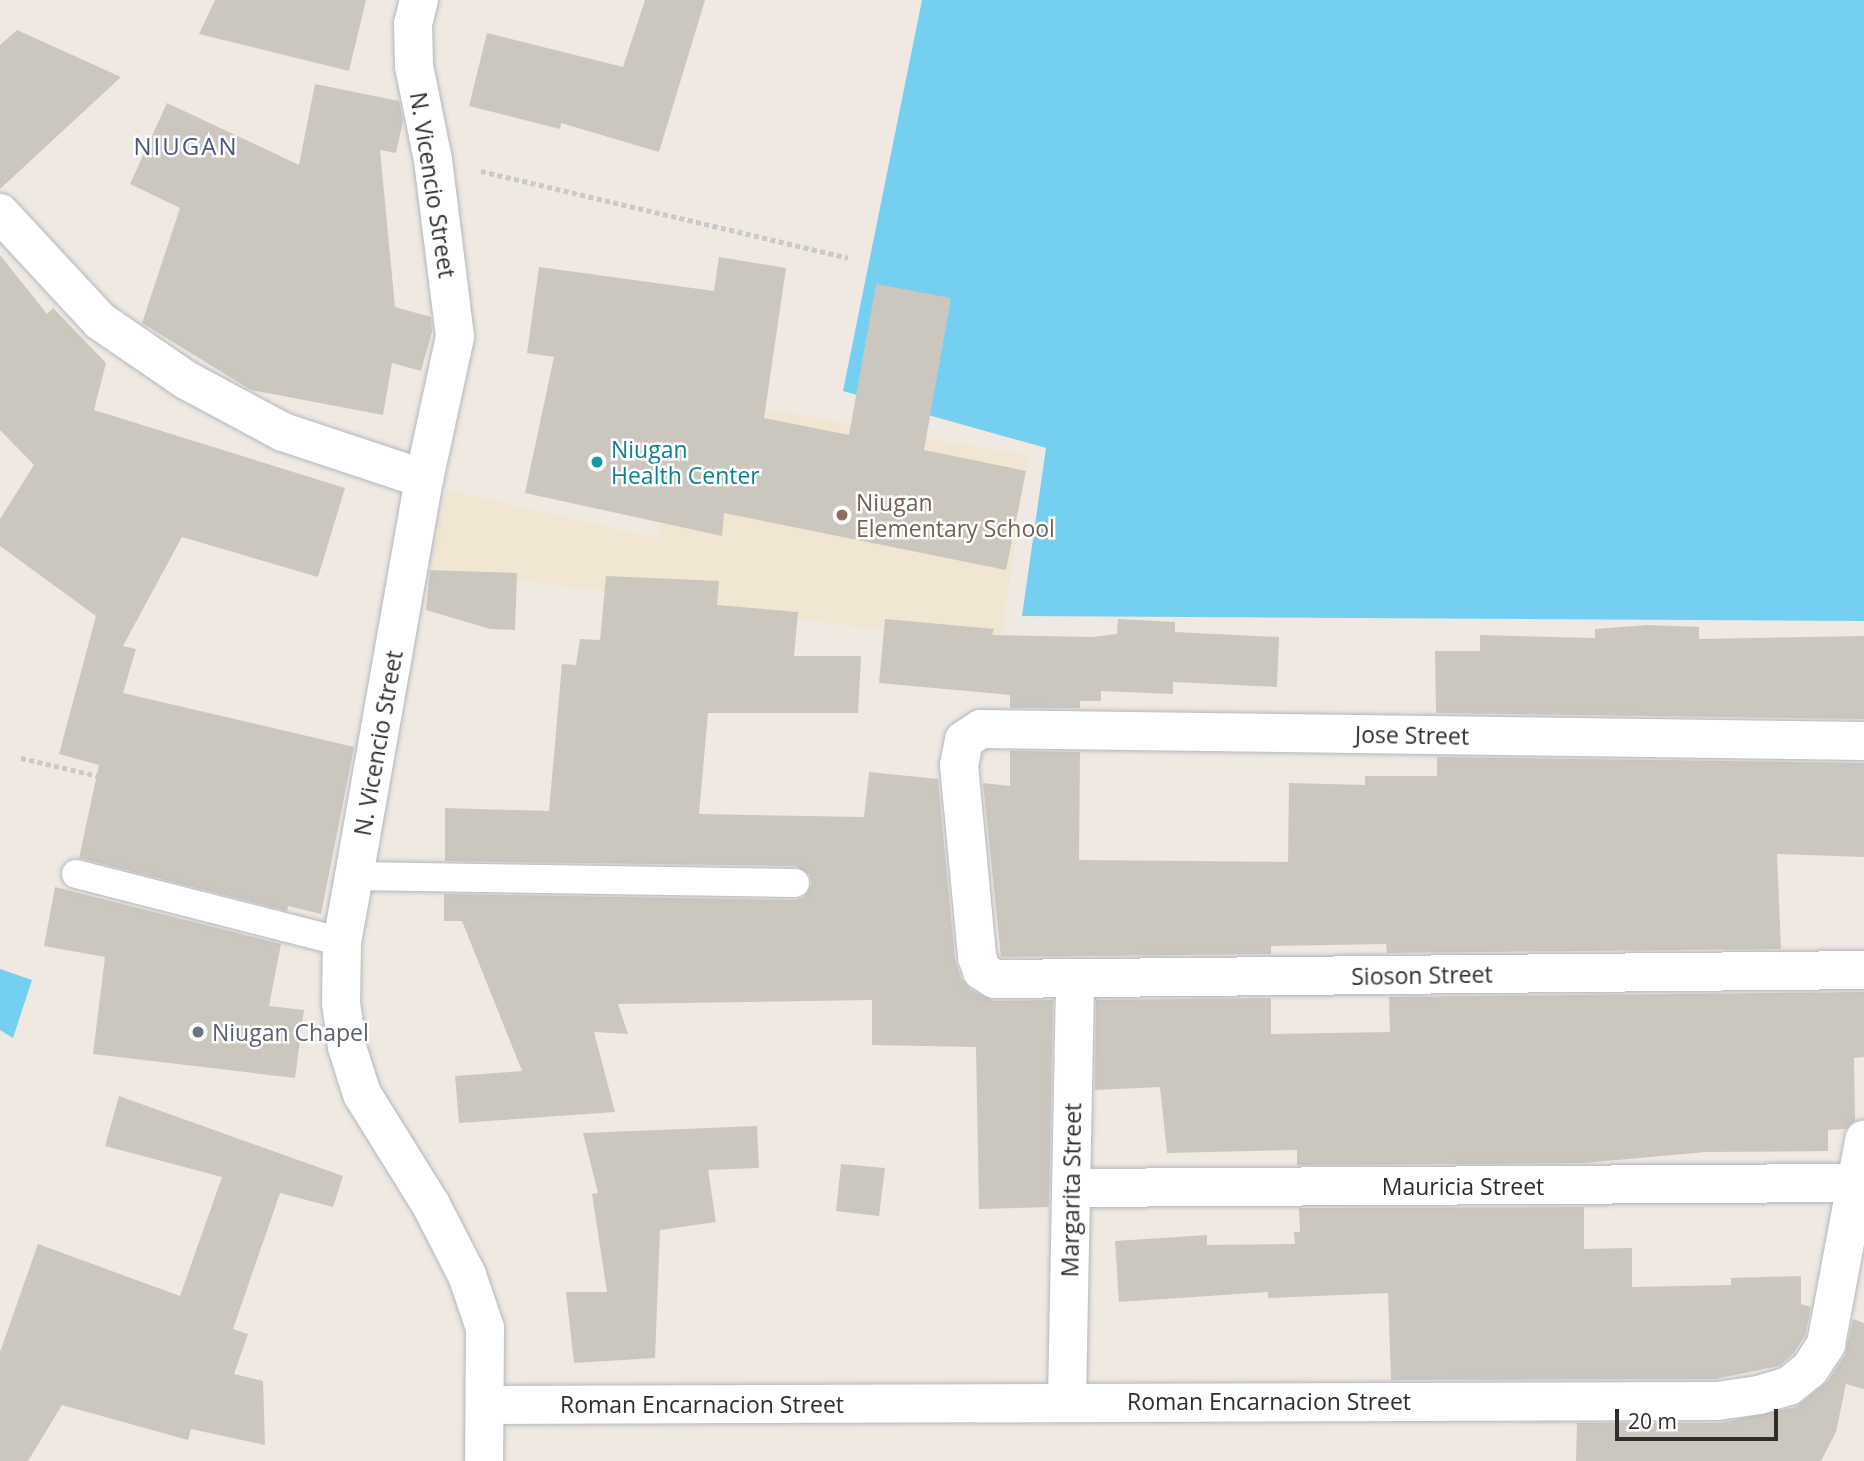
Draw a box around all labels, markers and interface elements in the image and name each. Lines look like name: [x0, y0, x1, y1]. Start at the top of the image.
street label: N. Vicencio Street: [405, 90, 461, 280]
district label: NIUGAN: [134, 132, 238, 160]
place label: Niugan Health Center: [611, 435, 760, 489]
marker: Niugan Health Center: [589, 454, 605, 470]
place label: Niugan Elementary School: [856, 488, 1055, 542]
marker: Niugan Elementary School: [834, 507, 850, 523]
street label: N. Vicencio Street: [348, 648, 408, 838]
street label: Jose Street: [1355, 720, 1469, 750]
street label: Sioson Street: [1351, 960, 1493, 990]
place label: Niugan Chapel: [212, 1018, 369, 1046]
marker: Niugan Chapel: [190, 1024, 206, 1040]
street label: Margarita Street: [1056, 1103, 1086, 1277]
street label: Mauricia Street: [1382, 1172, 1544, 1200]
street label: Roman Encarnacion Street: [1127, 1387, 1411, 1415]
street label: Roman Encarnacion Street: [560, 1390, 844, 1418]
scale bar: [1619, 1394, 1782, 1438]
text: 20 m: [1628, 1407, 1677, 1435]

